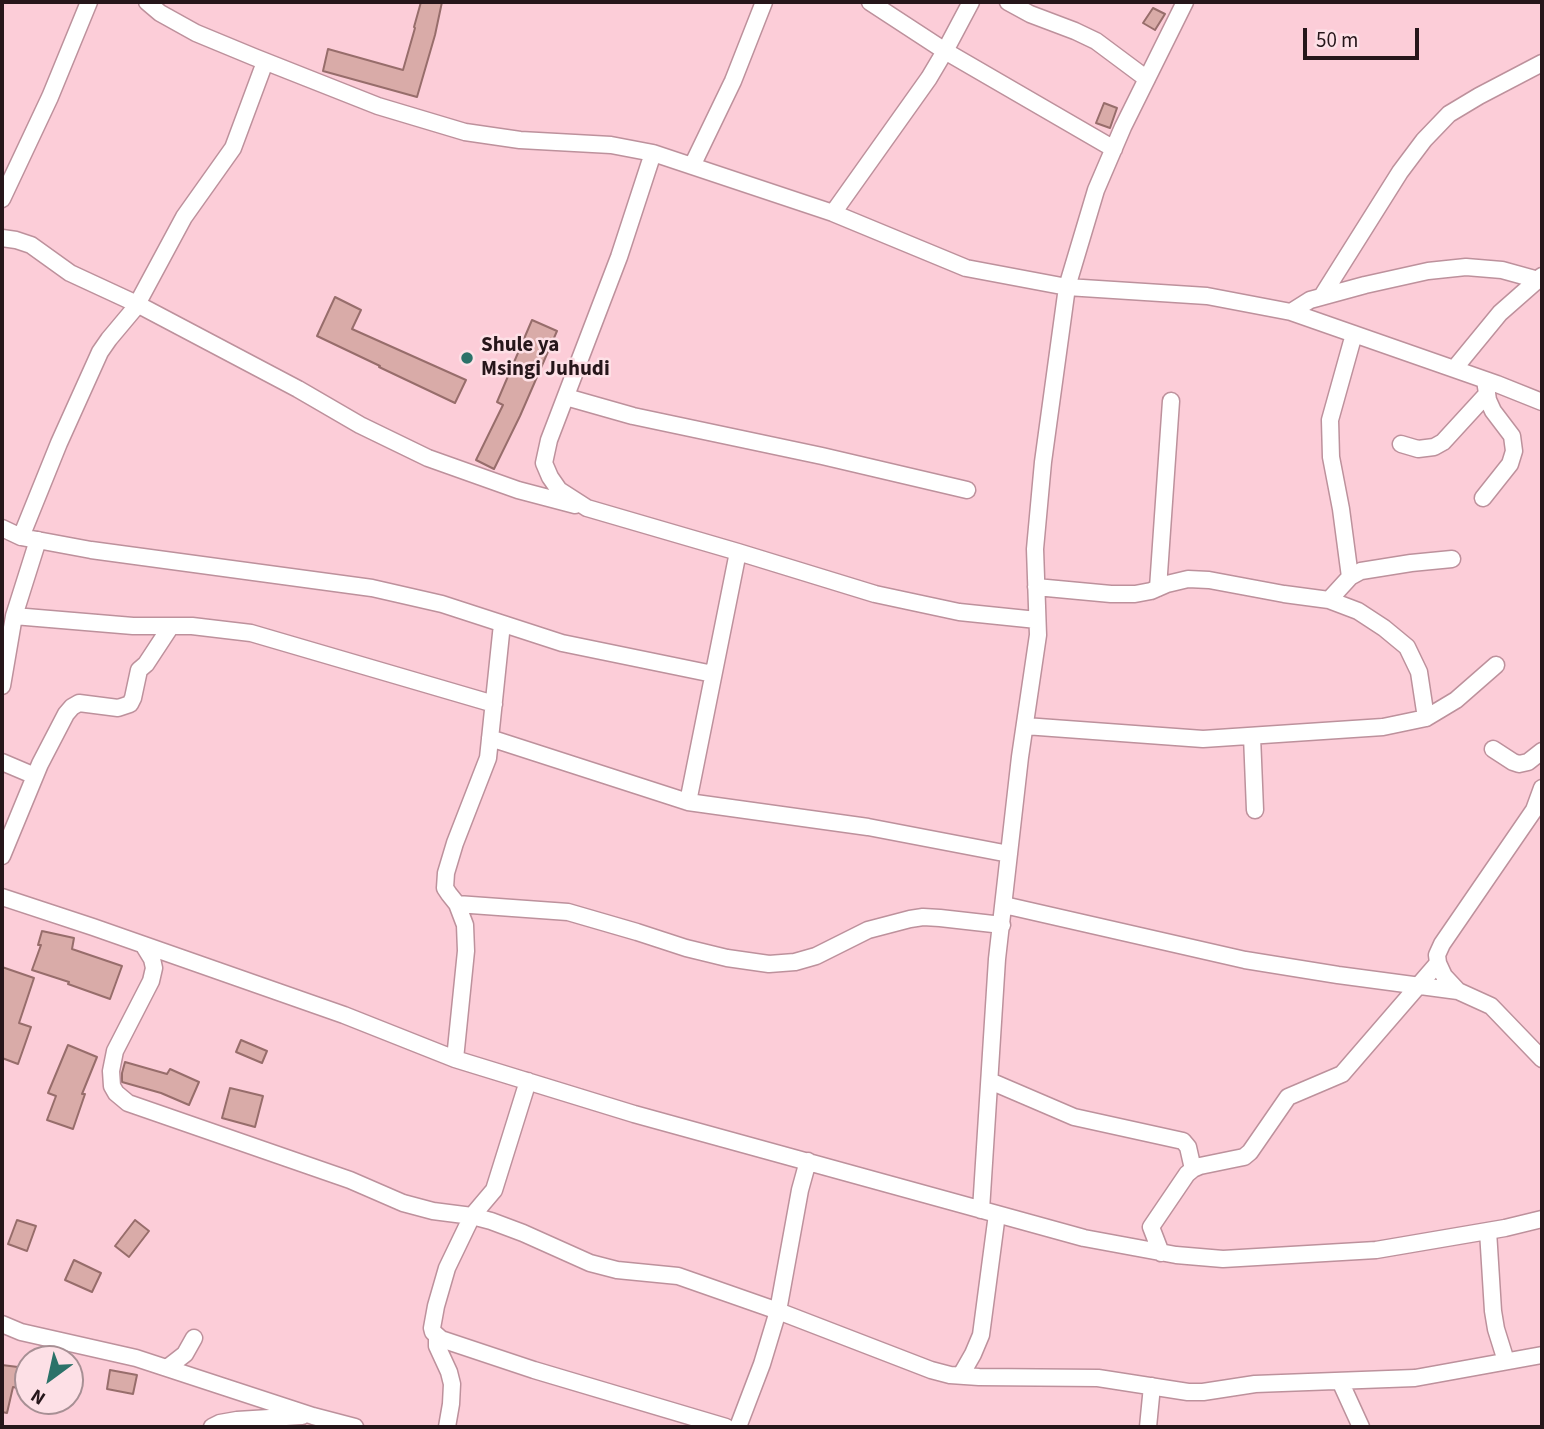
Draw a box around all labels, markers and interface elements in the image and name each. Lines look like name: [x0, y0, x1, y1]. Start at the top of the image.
scale bar: [1306, 14, 1422, 58]
text: 50 m: [1316, 25, 1358, 55]
place label: Shule ya Msingi Juhudi: [481, 333, 610, 383]
marker: Shule ya Msingi Juhudi: [459, 350, 475, 366]
north arrow: [14, 1345, 84, 1415]
text: N: [26, 1382, 51, 1411]

